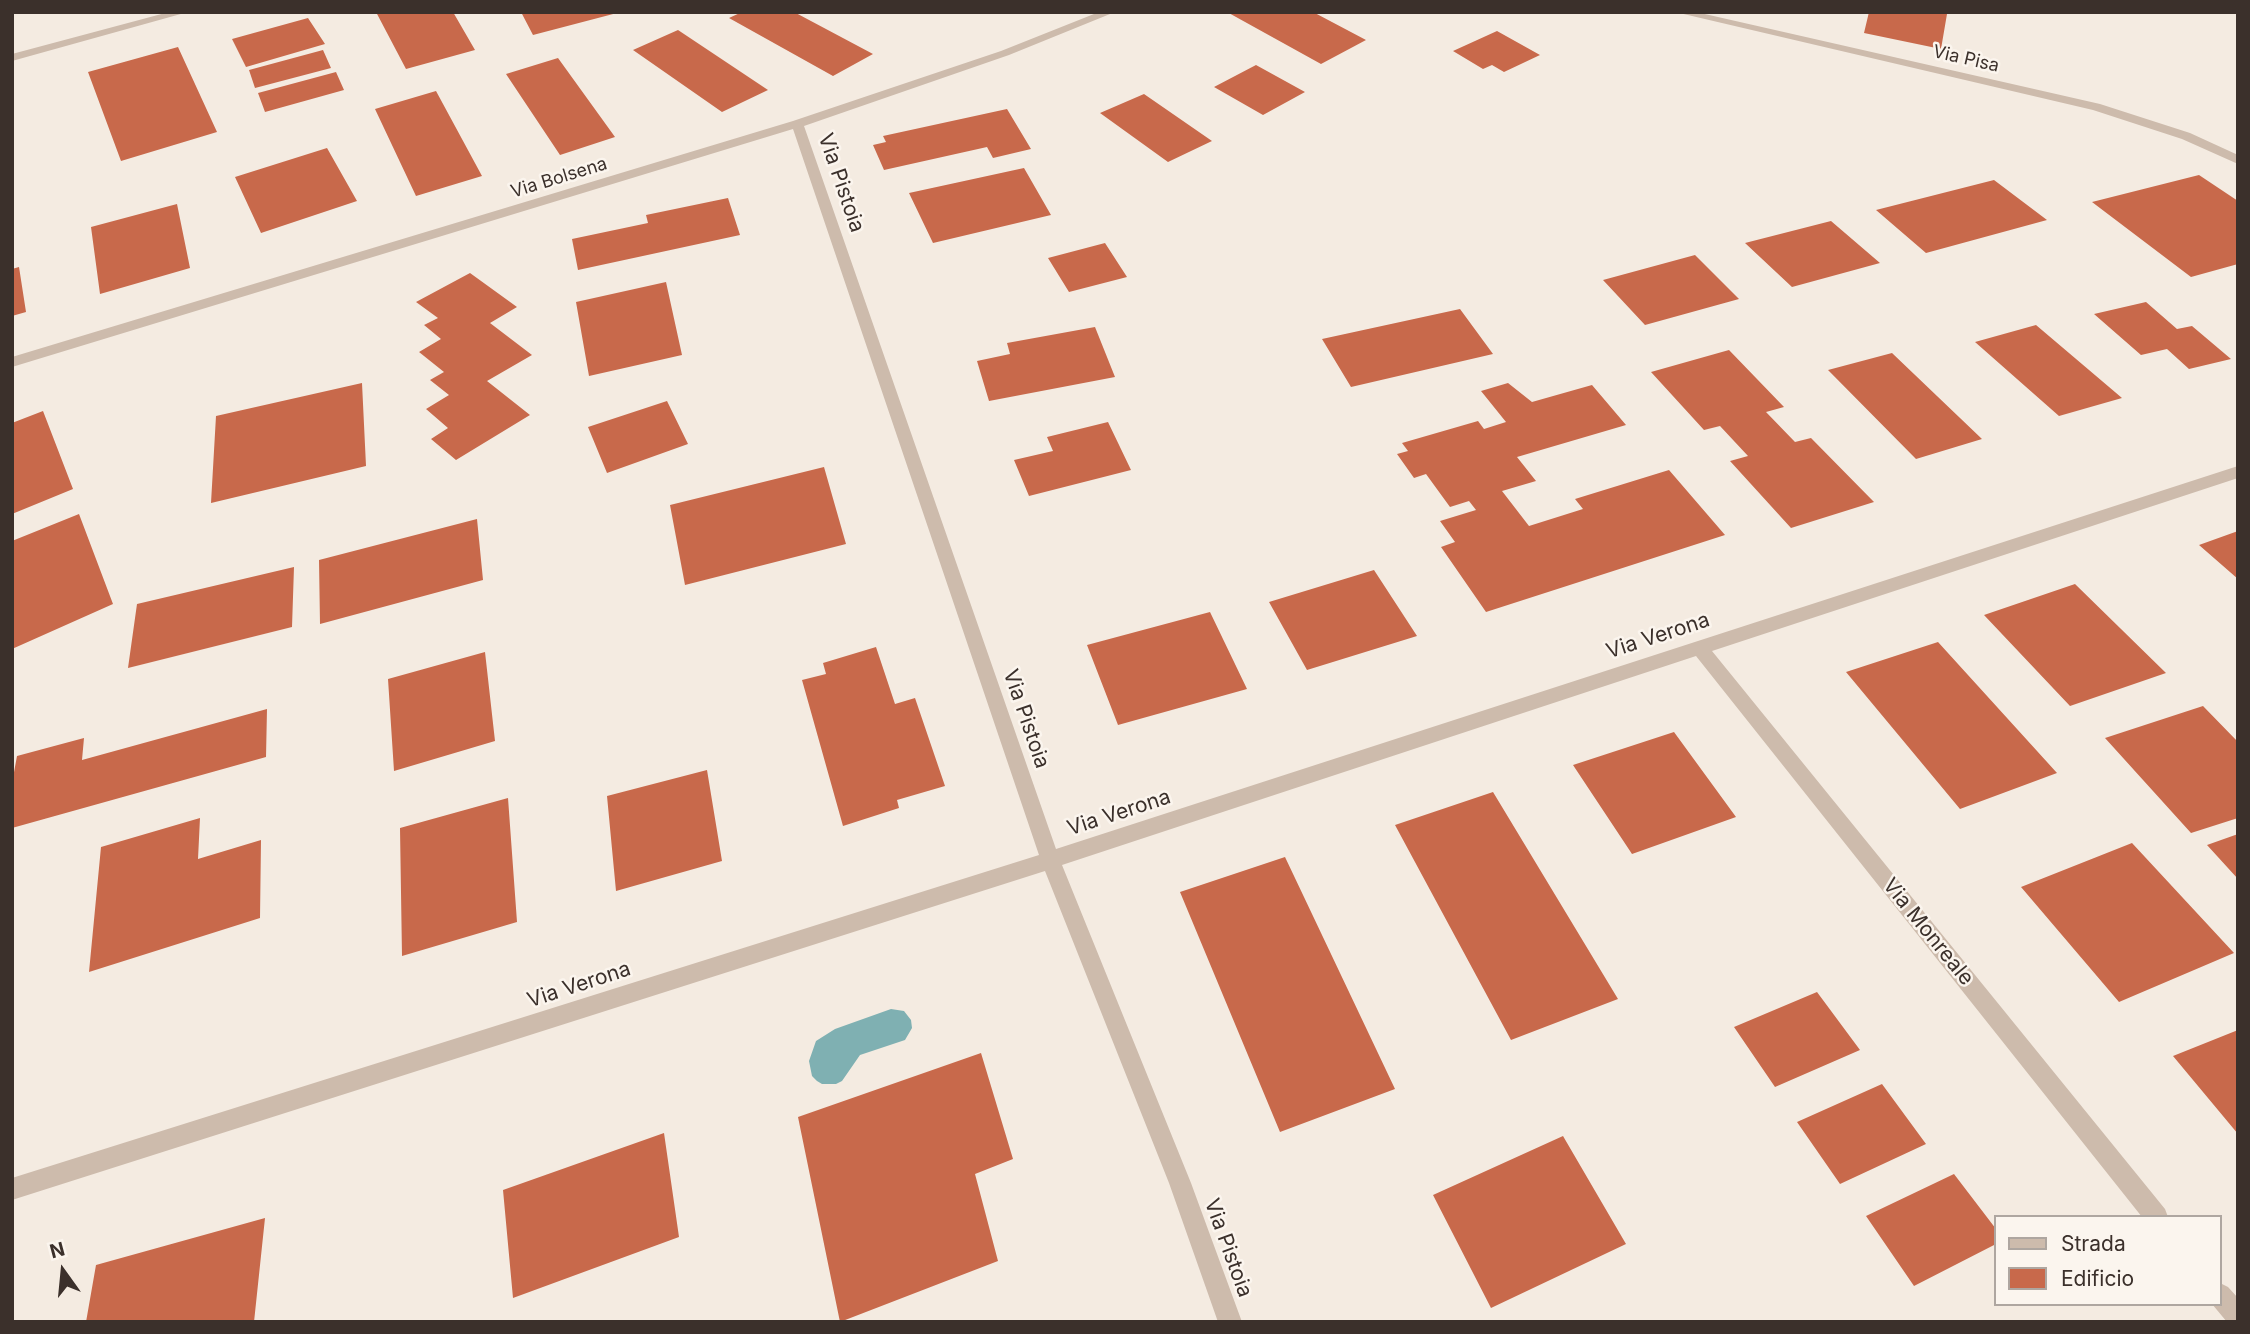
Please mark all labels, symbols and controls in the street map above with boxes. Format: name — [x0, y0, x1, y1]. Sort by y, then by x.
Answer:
street label: Via Pisa — [1931, 41, 2001, 77]
street label: Via Pistoia — [812, 130, 870, 236]
street label: Via Bolsena — [508, 153, 610, 203]
street label: Via Verona — [1603, 607, 1713, 665]
street label: Via Pistoia — [997, 666, 1055, 772]
street label: Via Verona — [1064, 784, 1174, 842]
street label: Via Monreale — [1877, 873, 1979, 991]
street label: Via Verona — [524, 956, 634, 1014]
street label: Via Pistoia — [1199, 1195, 1257, 1301]
legend — [1994, 1215, 2222, 1306]
text: Strada — [2061, 1231, 2126, 1256]
north arrow — [28, 1236, 98, 1306]
text: N — [47, 1237, 67, 1263]
text: Edificio — [2061, 1266, 2134, 1291]

